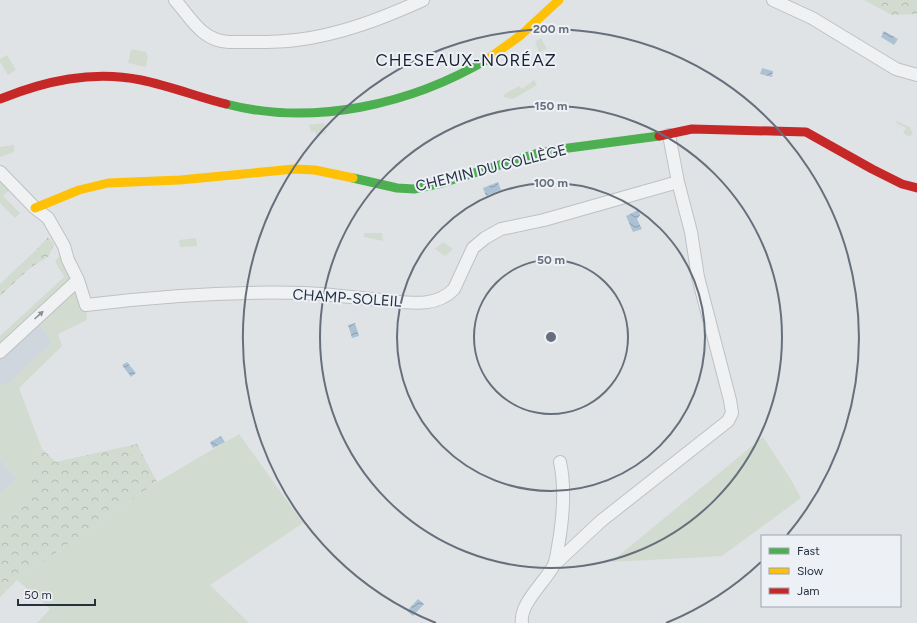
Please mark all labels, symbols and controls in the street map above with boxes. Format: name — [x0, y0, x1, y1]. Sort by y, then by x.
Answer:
text: 200 m — [533, 22, 569, 36]
district label: CHESEAUX-NORÉAZ — [375, 50, 557, 70]
text: 150 m — [534, 99, 568, 113]
street label: CHEMIN DU COLLÈGE — [414, 141, 568, 195]
text: 100 m — [534, 176, 568, 190]
text: 50 m — [537, 253, 565, 267]
street label: CHAMP-SOLEIL — [292, 285, 402, 311]
one-way arrow — [34, 310, 45, 319]
centre of rings — [544, 330, 558, 344]
legend — [761, 535, 901, 607]
text: Fast — [797, 544, 820, 558]
text: Slow — [797, 564, 824, 578]
scale bar — [18, 581, 95, 607]
text: Jam — [797, 584, 820, 598]
text: 50 m — [24, 588, 52, 602]

